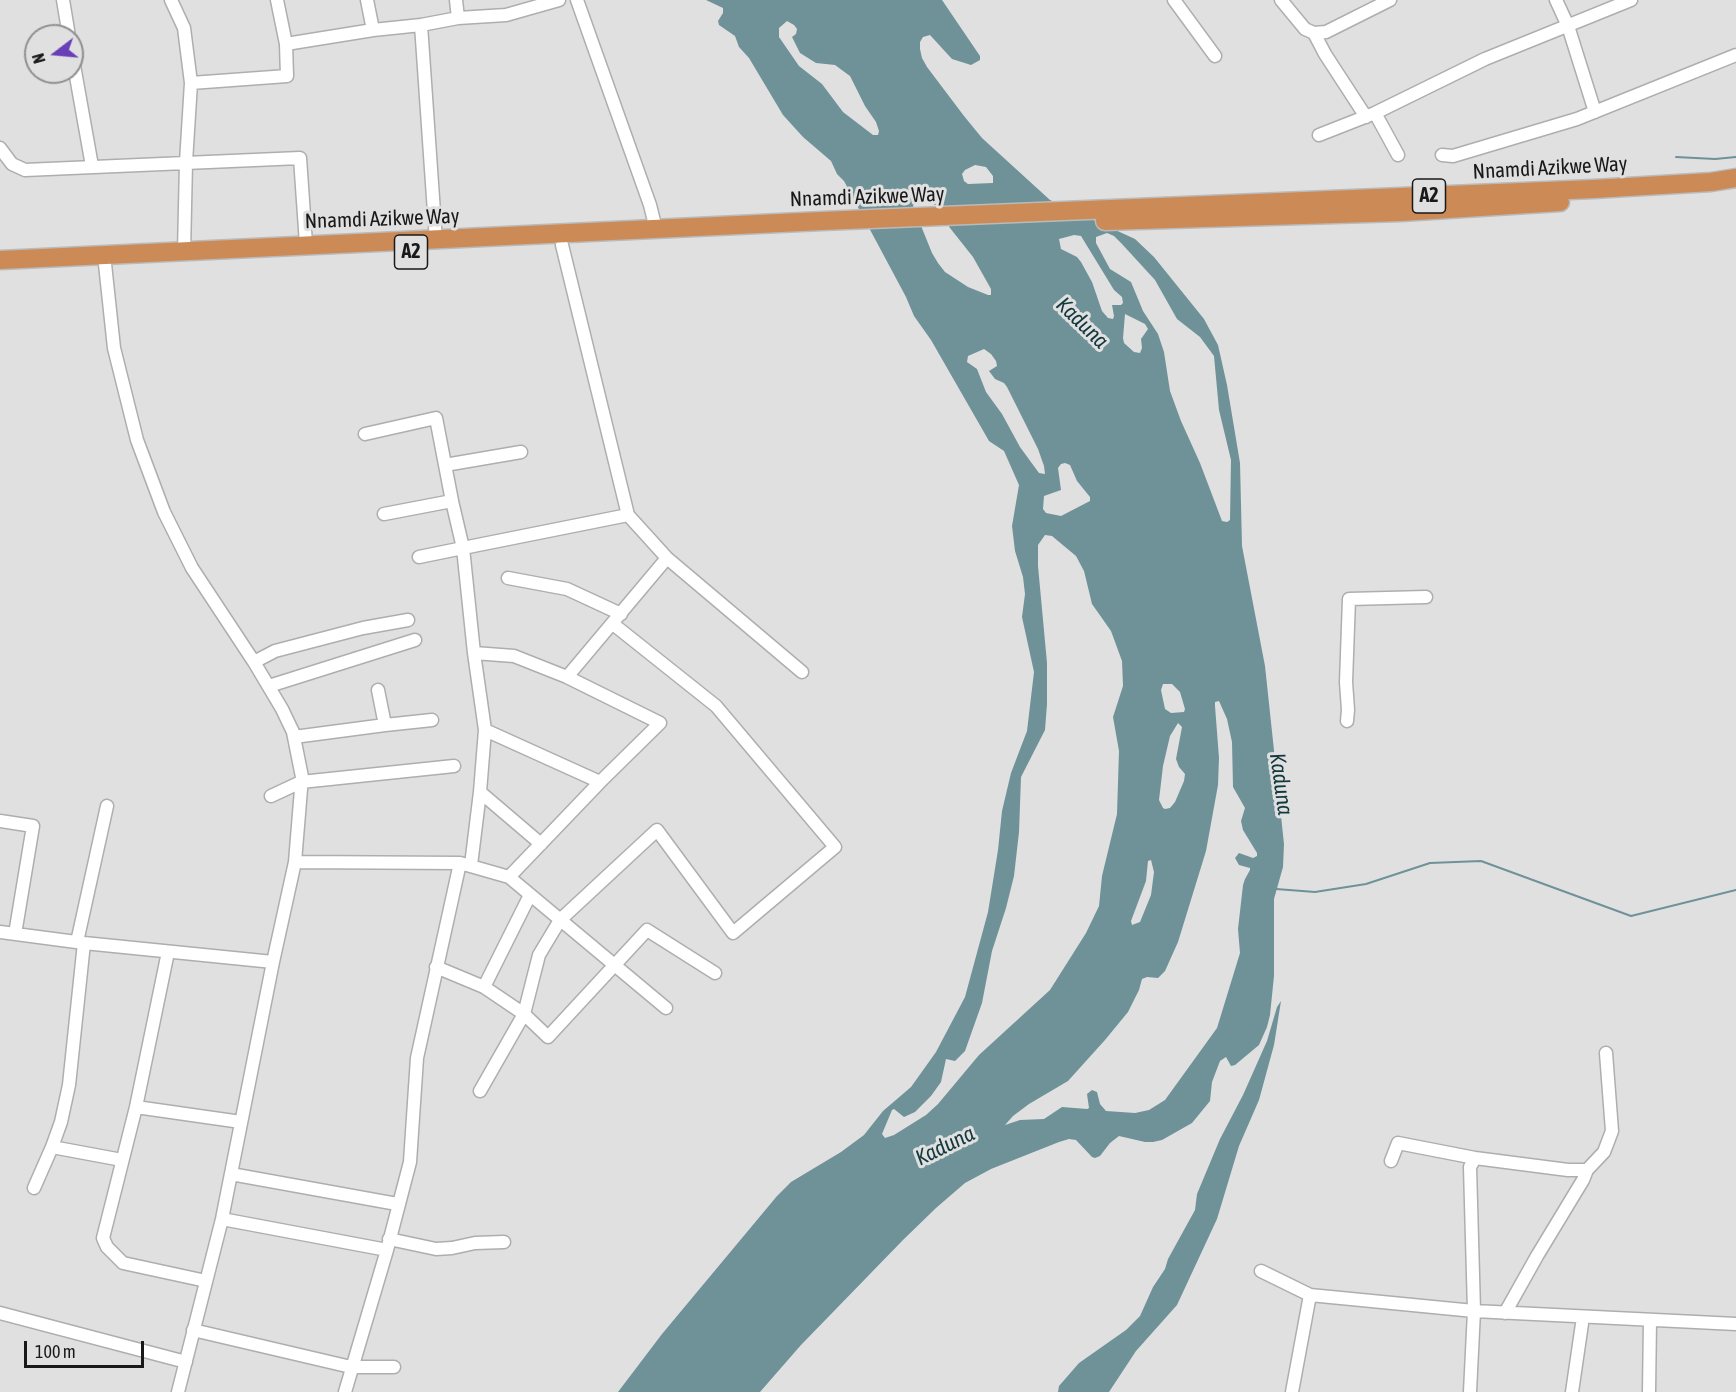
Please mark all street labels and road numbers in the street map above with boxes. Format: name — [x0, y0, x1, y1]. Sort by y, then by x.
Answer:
street label: Nnamdi Azikwe Way — [1472, 151, 1628, 185]
road number: A2 — [1412, 179, 1446, 213]
street label: Nnamdi Azikwe Way — [789, 182, 945, 212]
street label: Nnamdi Azikwe Way — [304, 204, 460, 234]
road number: A2 — [394, 235, 428, 269]

